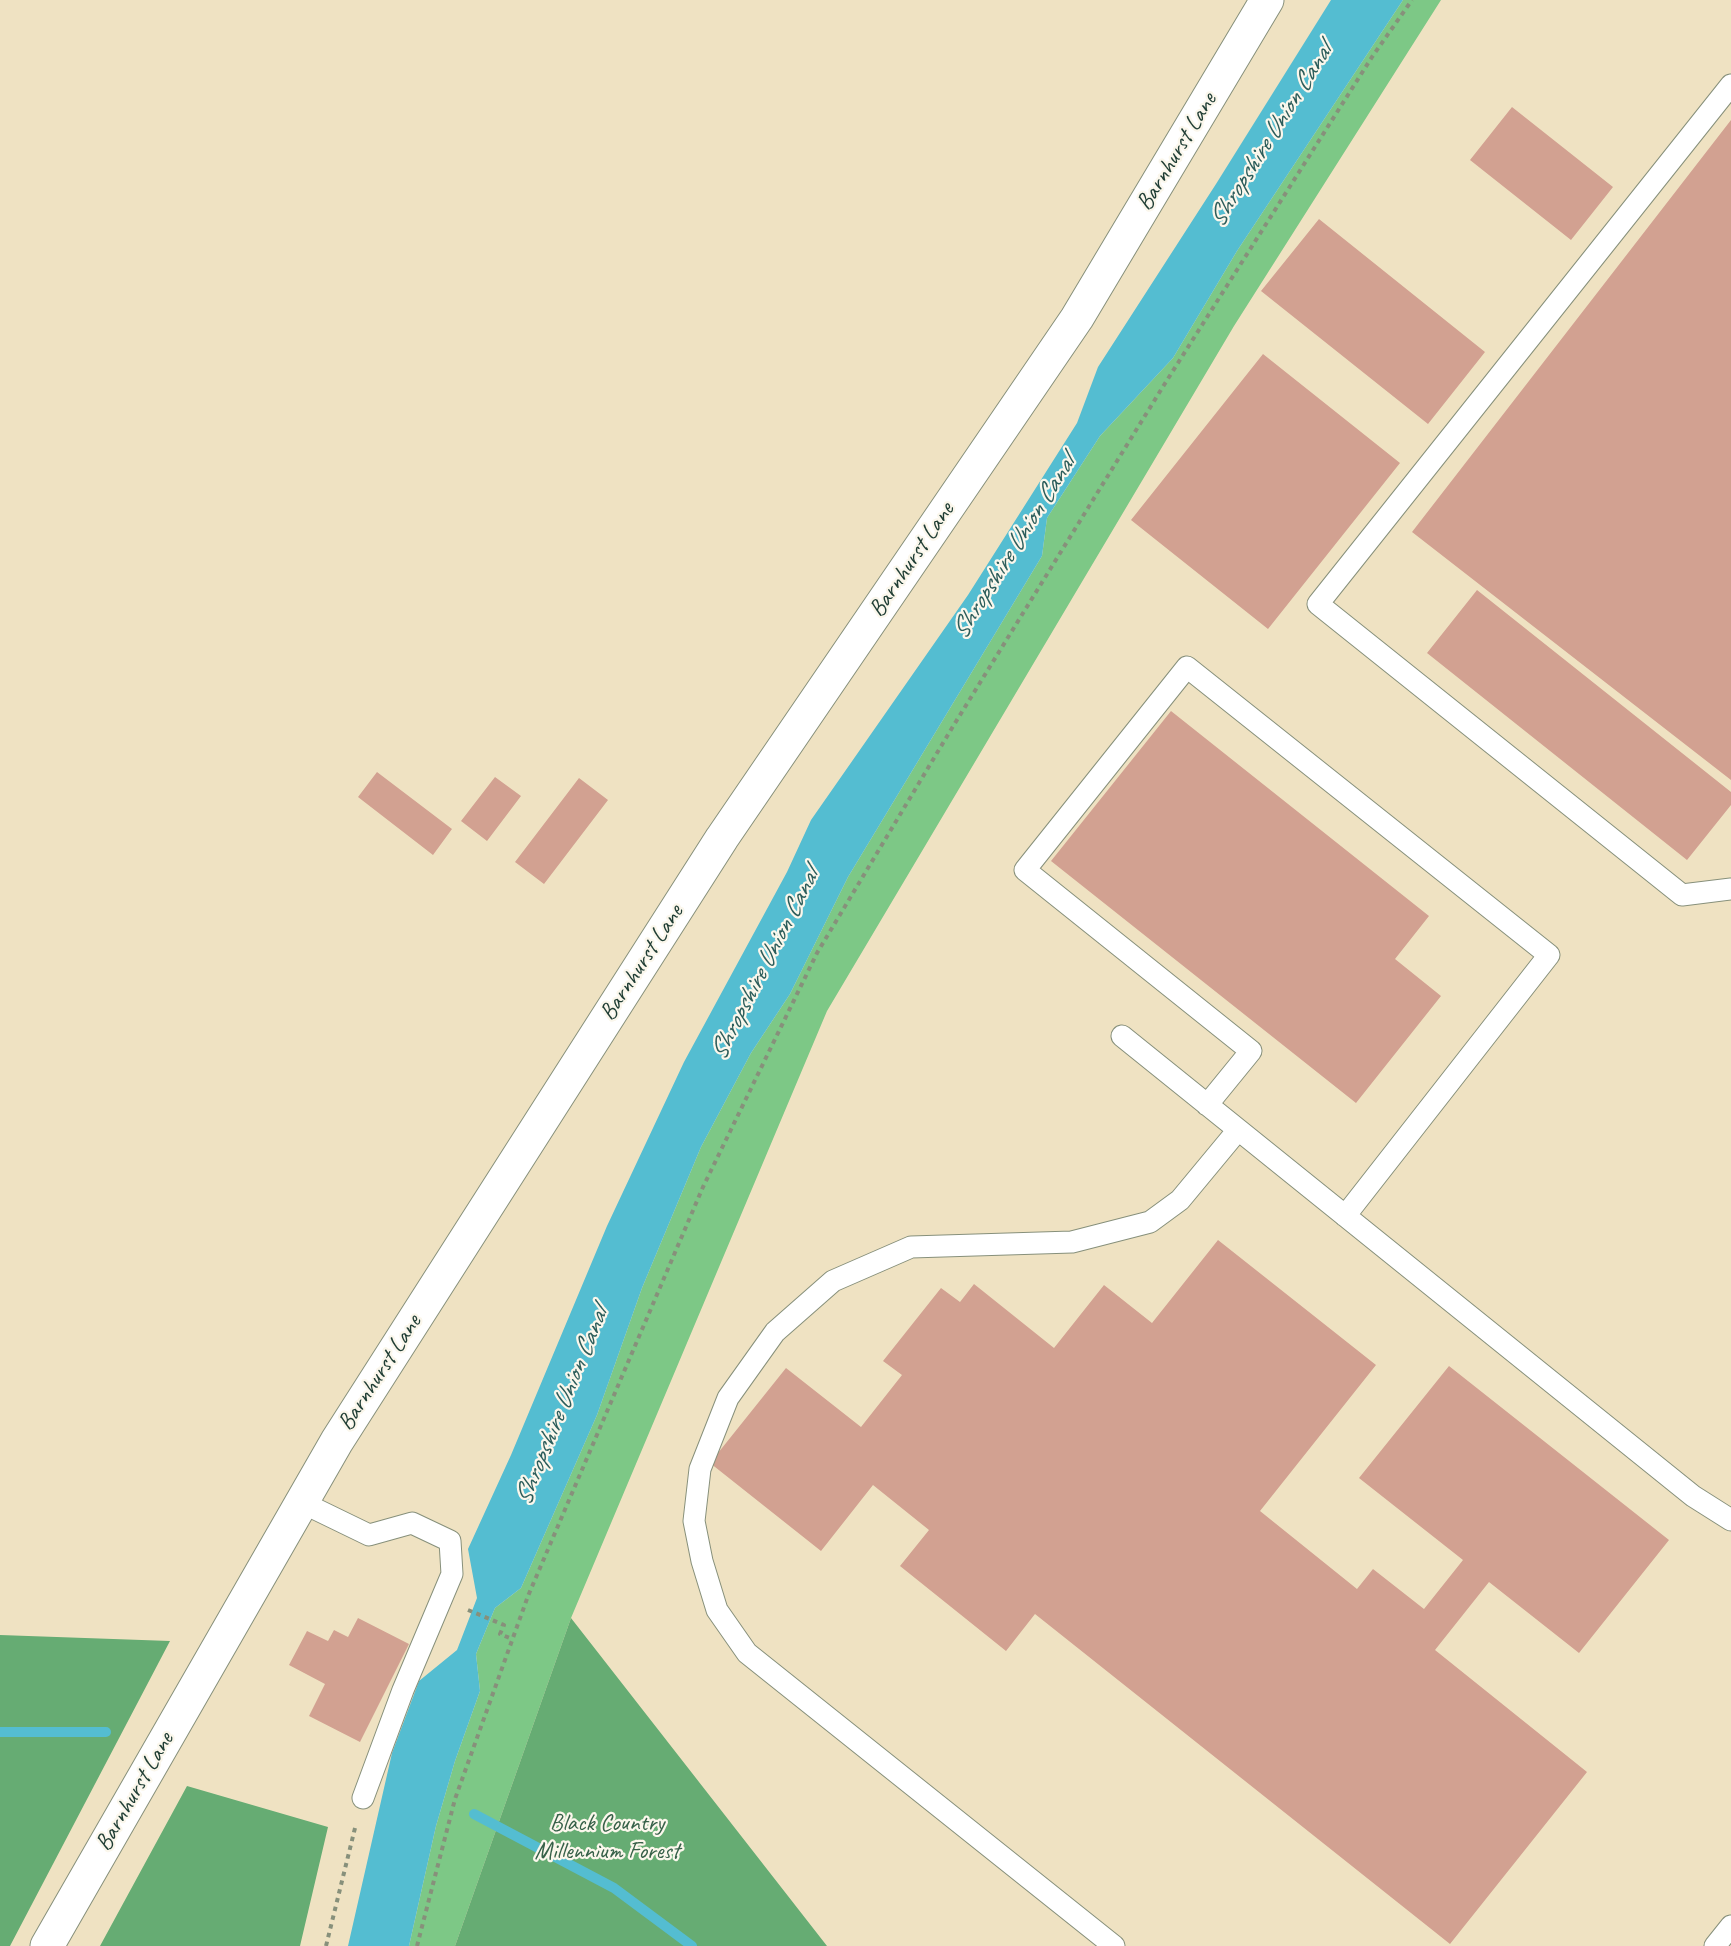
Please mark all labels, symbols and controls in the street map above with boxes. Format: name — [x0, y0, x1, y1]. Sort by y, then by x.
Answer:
water label: Shropshire Union Canal — [1202, 39, 1340, 233]
street label: Barnhurst Lane — [1131, 88, 1223, 216]
water label: Shropshire Union Canal — [945, 451, 1083, 645]
street label: Barnhurst Lane — [863, 497, 961, 623]
water label: Shropshire Union Canal — [704, 865, 826, 1065]
street label: Barnhurst Lane — [594, 900, 690, 1026]
water label: Shropshire Union Canal — [508, 1304, 616, 1510]
street label: Barnhurst Lane — [332, 1310, 428, 1436]
street label: Barnhurst Lane — [90, 1728, 180, 1856]
park label: Black Country Millennium Forest — [535, 1810, 679, 1866]

